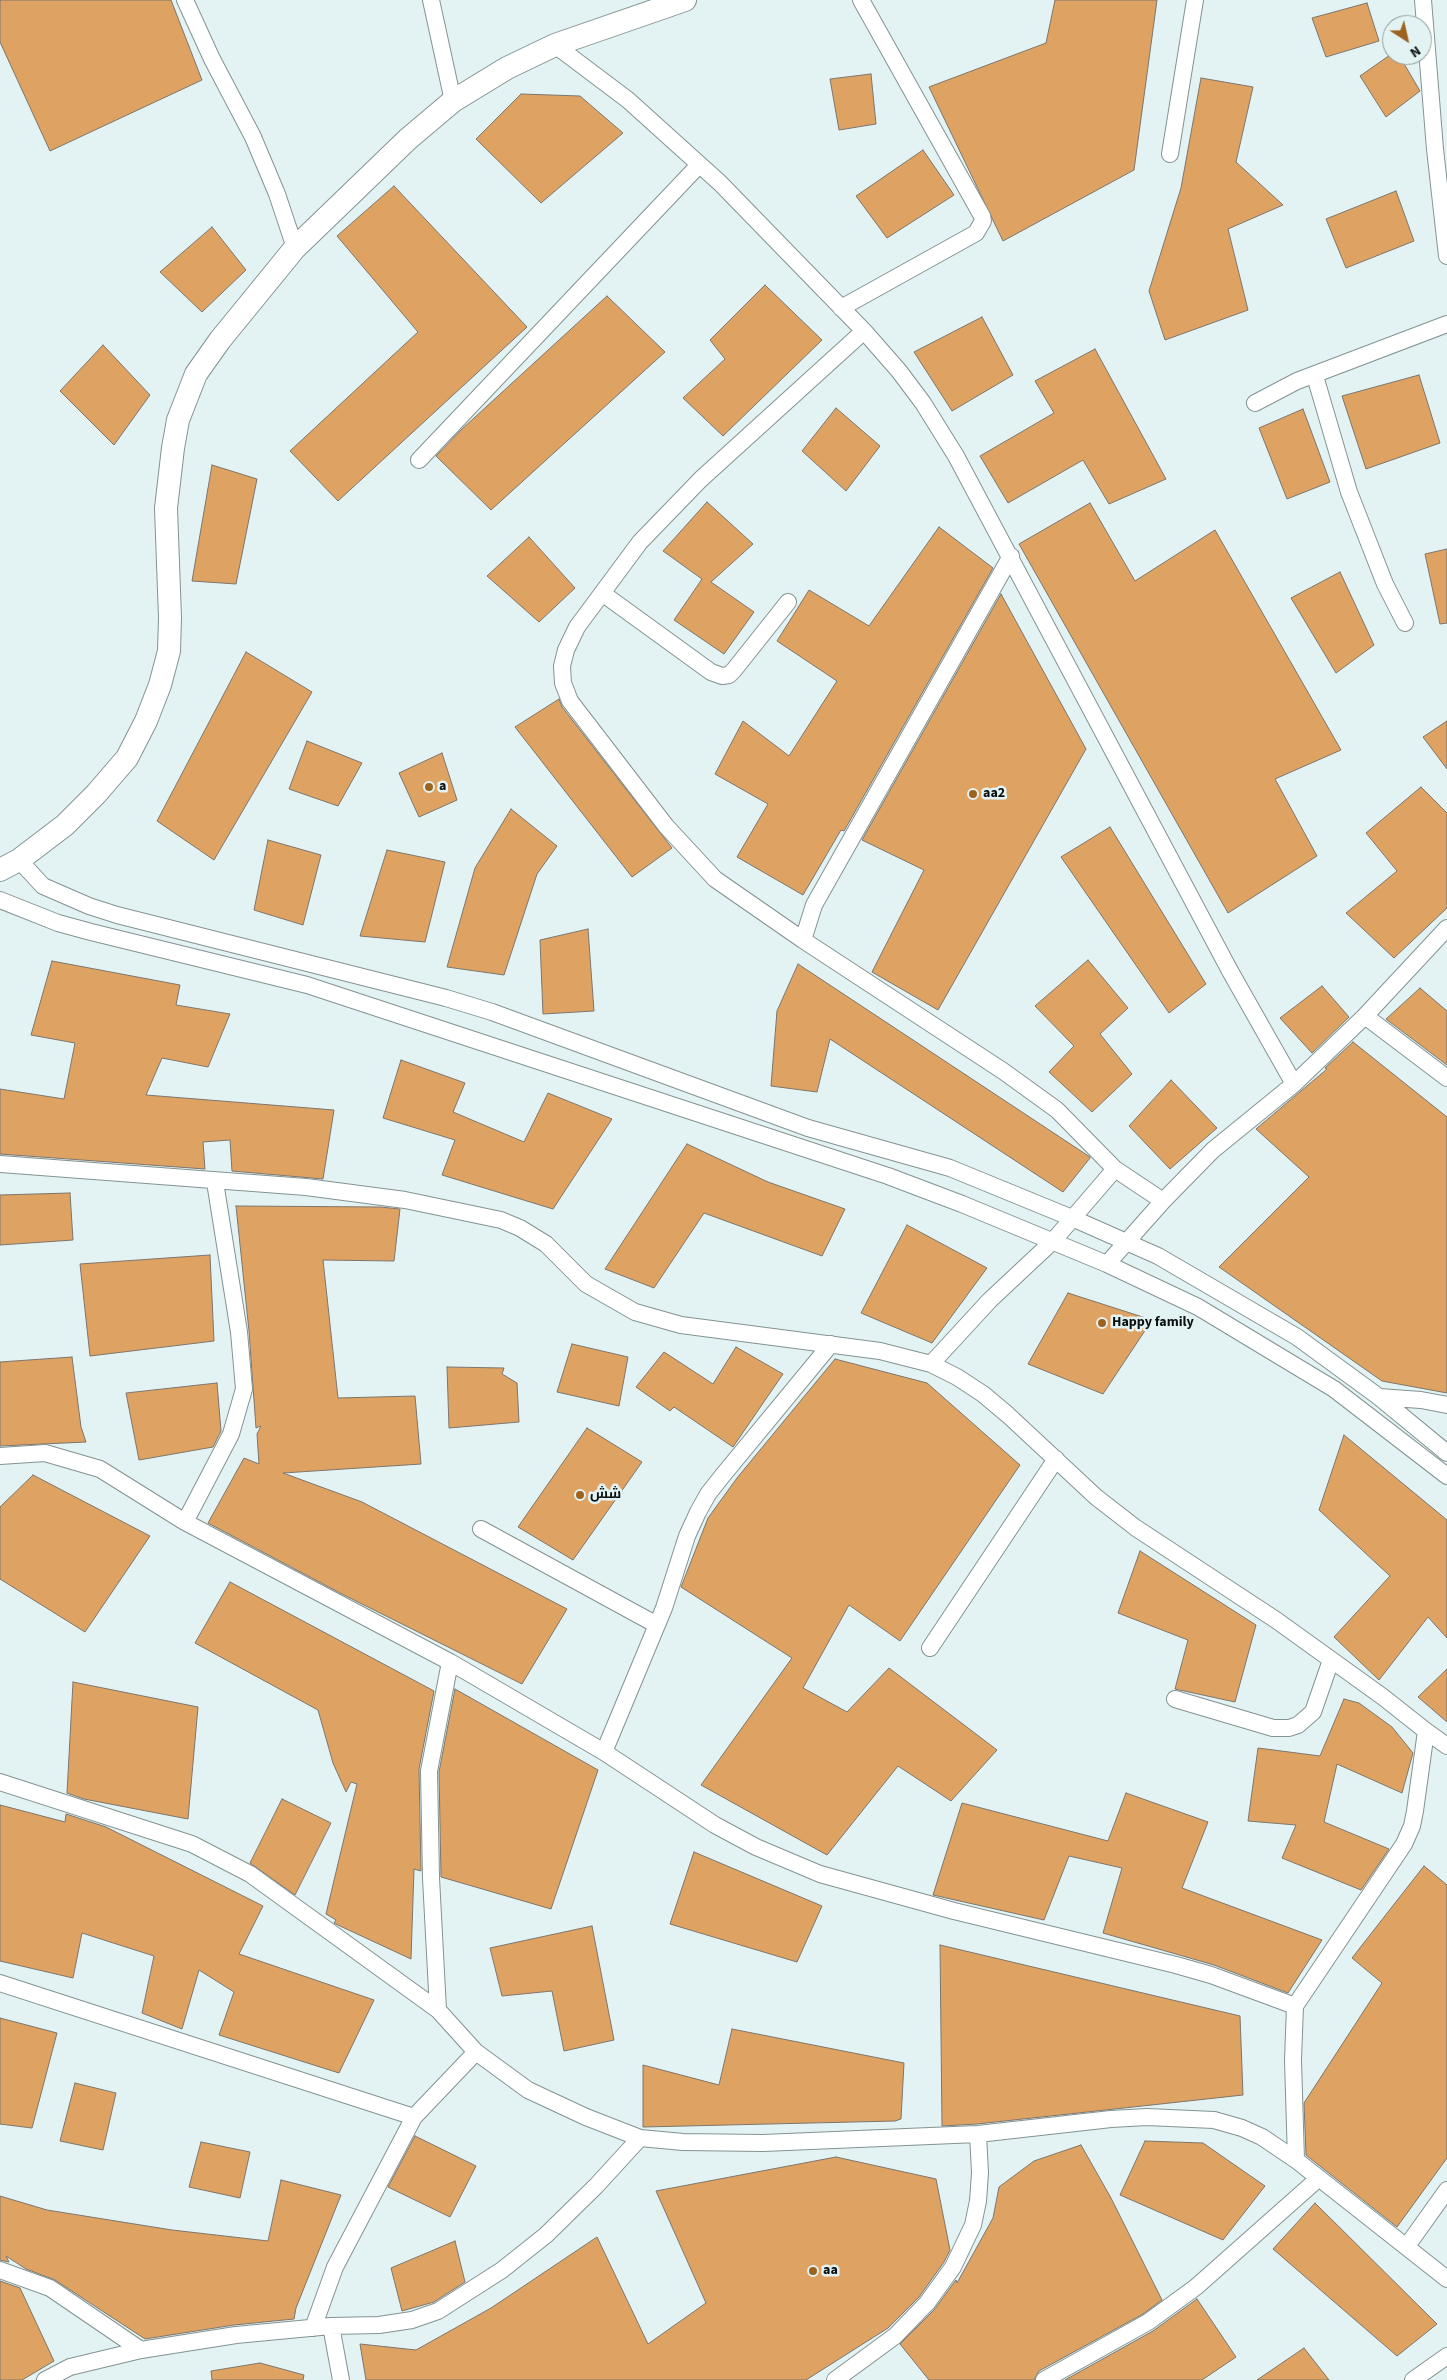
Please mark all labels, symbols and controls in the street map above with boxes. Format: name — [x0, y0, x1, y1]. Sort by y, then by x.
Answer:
north arrow — [1382, 15, 1432, 65]
text: N — [1405, 41, 1425, 62]
place label: a — [439, 779, 446, 795]
marker: a — [423, 781, 435, 793]
place label: aa2 — [983, 786, 1005, 802]
marker: aa2 — [967, 788, 979, 800]
place label: Happy family — [1112, 1315, 1194, 1331]
marker: Happy family — [1096, 1317, 1108, 1329]
place label: شش — [590, 1487, 621, 1503]
marker: شش — [574, 1489, 586, 1501]
place label: aa — [823, 2263, 838, 2279]
marker: aa — [807, 2265, 819, 2277]

